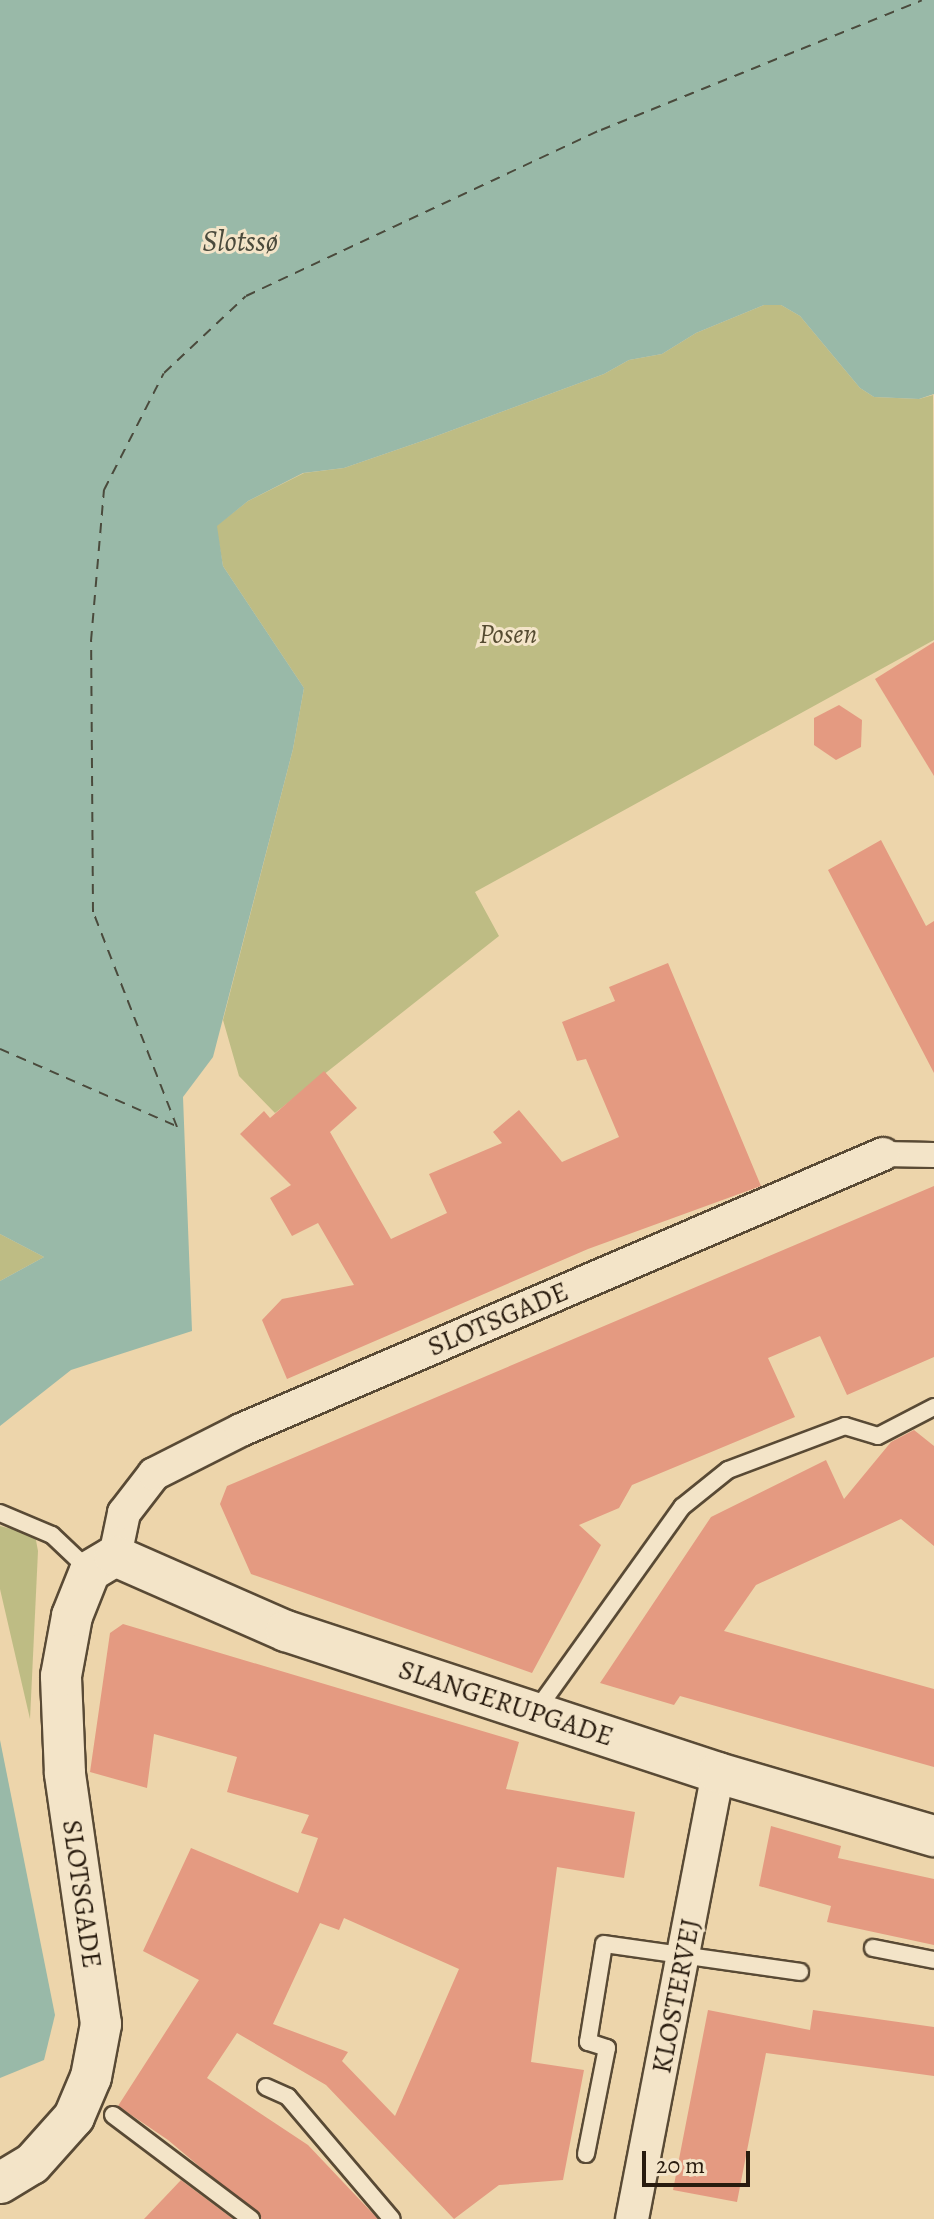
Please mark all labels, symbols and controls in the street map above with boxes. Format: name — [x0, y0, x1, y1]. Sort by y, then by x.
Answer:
water label: Slotssø — [202, 223, 278, 259]
park label: Posen — [479, 617, 537, 651]
street label: SLOTSGADE — [423, 1274, 573, 1364]
street label: SLANGERUPGADE — [394, 1652, 618, 1754]
street label: SLOTSGADE — [55, 1818, 109, 1970]
street label: KLOSTERVEJ — [645, 1916, 707, 2076]
scale bar — [646, 2135, 754, 2185]
text: 20 m — [656, 2149, 705, 2181]

